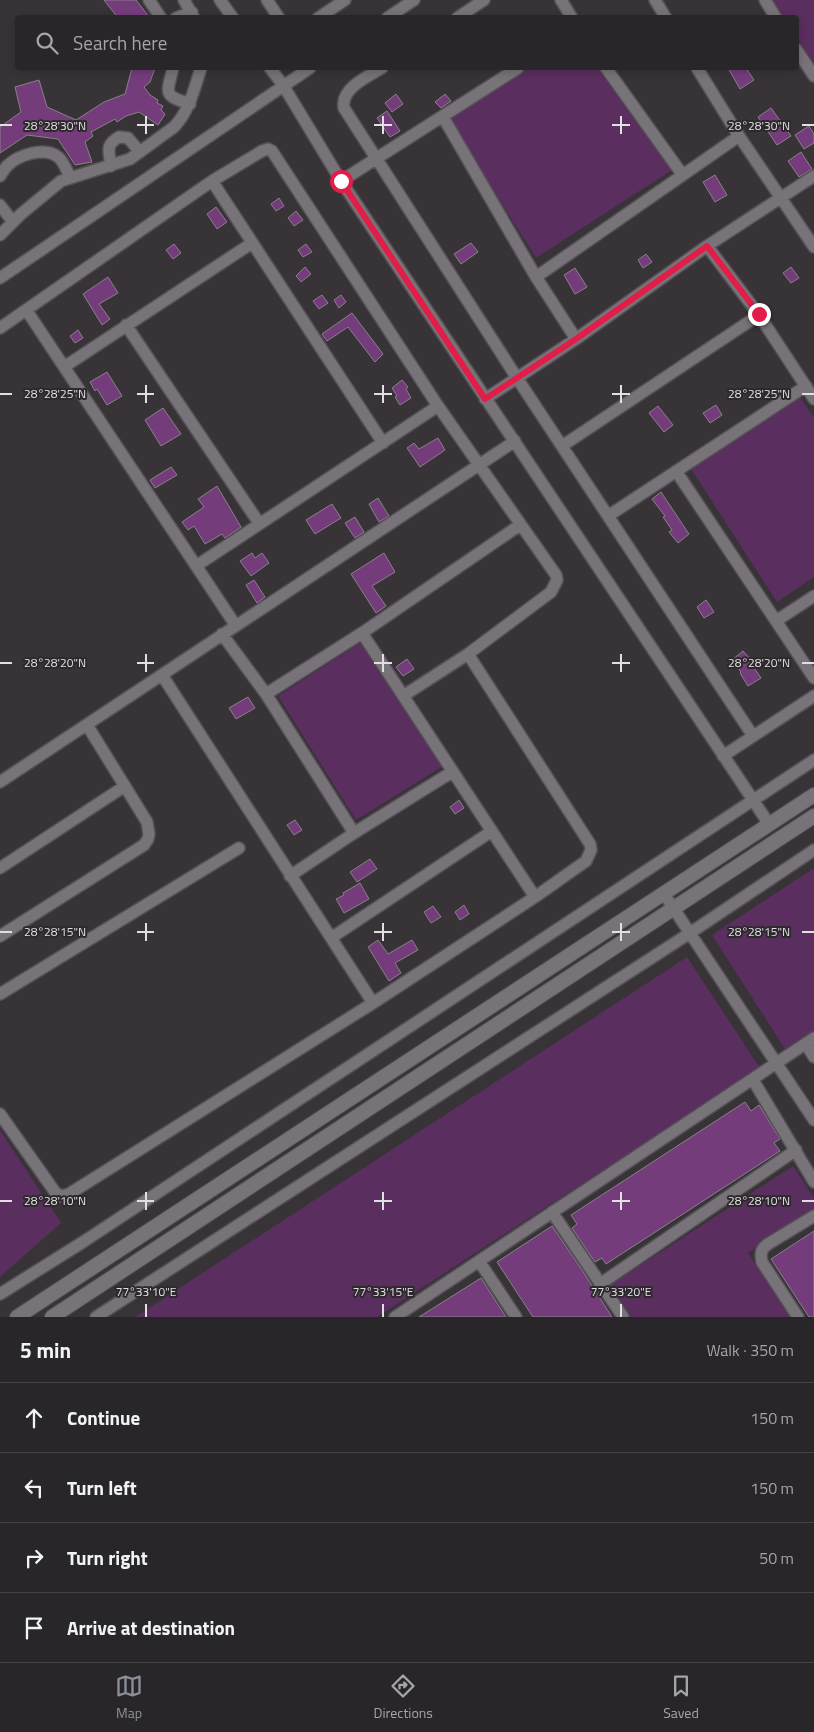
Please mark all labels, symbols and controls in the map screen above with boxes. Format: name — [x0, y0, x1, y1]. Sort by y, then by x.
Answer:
search box — [15, 15, 799, 70]
text: Search here — [73, 28, 167, 57]
icon: search — [33, 29, 61, 57]
text: 28°28'30"N — [24, 116, 86, 135]
text: 28°28'30"N — [728, 116, 790, 135]
route start — [330, 170, 353, 193]
route end — [748, 303, 771, 326]
text: 28°28'25"N — [24, 384, 86, 403]
text: 28°28'25"N — [728, 384, 790, 403]
text: 28°28'20"N — [24, 653, 86, 672]
text: 28°28'20"N — [728, 653, 790, 672]
text: 28°28'15"N — [24, 922, 86, 941]
text: 28°28'15"N — [728, 922, 790, 941]
text: 28°28'10"N — [24, 1191, 86, 1210]
text: 28°28'10"N — [728, 1191, 790, 1210]
text: 77°33'10"E — [116, 1282, 177, 1301]
text: 77°33'15"E — [353, 1282, 414, 1301]
text: 77°33'20"E — [591, 1282, 652, 1301]
text: 5 min — [20, 1334, 71, 1366]
text: Walk · 350 m — [706, 1338, 794, 1362]
text: Continue — [67, 1403, 140, 1432]
icon: ahead — [20, 1404, 48, 1432]
text: 150 m — [750, 1406, 794, 1430]
text: Turn left — [67, 1473, 137, 1502]
icon: left — [20, 1474, 48, 1502]
text: 150 m — [750, 1476, 794, 1500]
text: Turn right — [67, 1543, 148, 1572]
icon: right — [20, 1544, 48, 1572]
text: 50 m — [759, 1546, 794, 1570]
text: Arrive at destination — [67, 1613, 235, 1642]
icon: arrive — [20, 1614, 48, 1642]
tab: Map — [115, 1672, 143, 1723]
tab: Directions — [373, 1672, 433, 1723]
tab: Saved — [663, 1672, 699, 1723]

